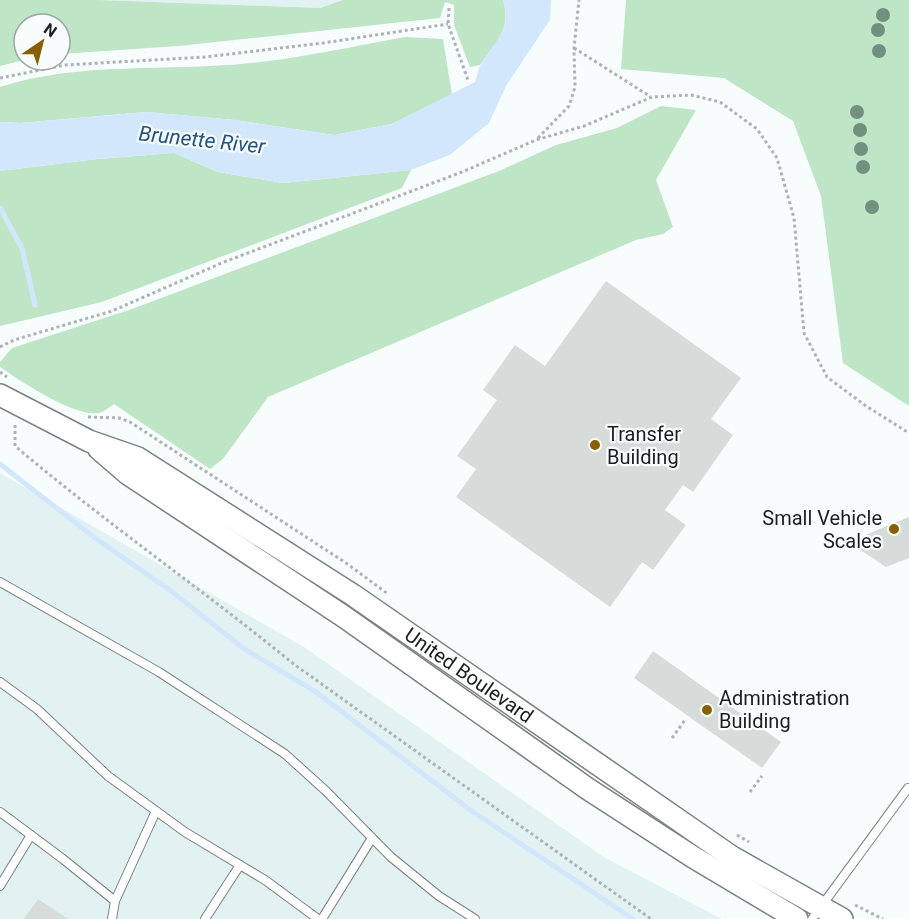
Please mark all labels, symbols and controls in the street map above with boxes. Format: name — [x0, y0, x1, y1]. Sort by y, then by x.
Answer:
north arrow — [12, 12, 72, 72]
text: N — [40, 19, 60, 41]
water label: Brunette River — [138, 121, 268, 159]
place label: Transfer Building — [607, 422, 681, 469]
marker: Transfer Building — [588, 438, 602, 452]
place label: Small Vehicle Scales — [762, 506, 882, 553]
marker: Small Vehicle Scales — [887, 522, 901, 536]
street label: United Boulevard — [400, 622, 538, 728]
place label: Administration Building — [719, 686, 850, 733]
marker: Administration Building — [700, 703, 714, 717]

